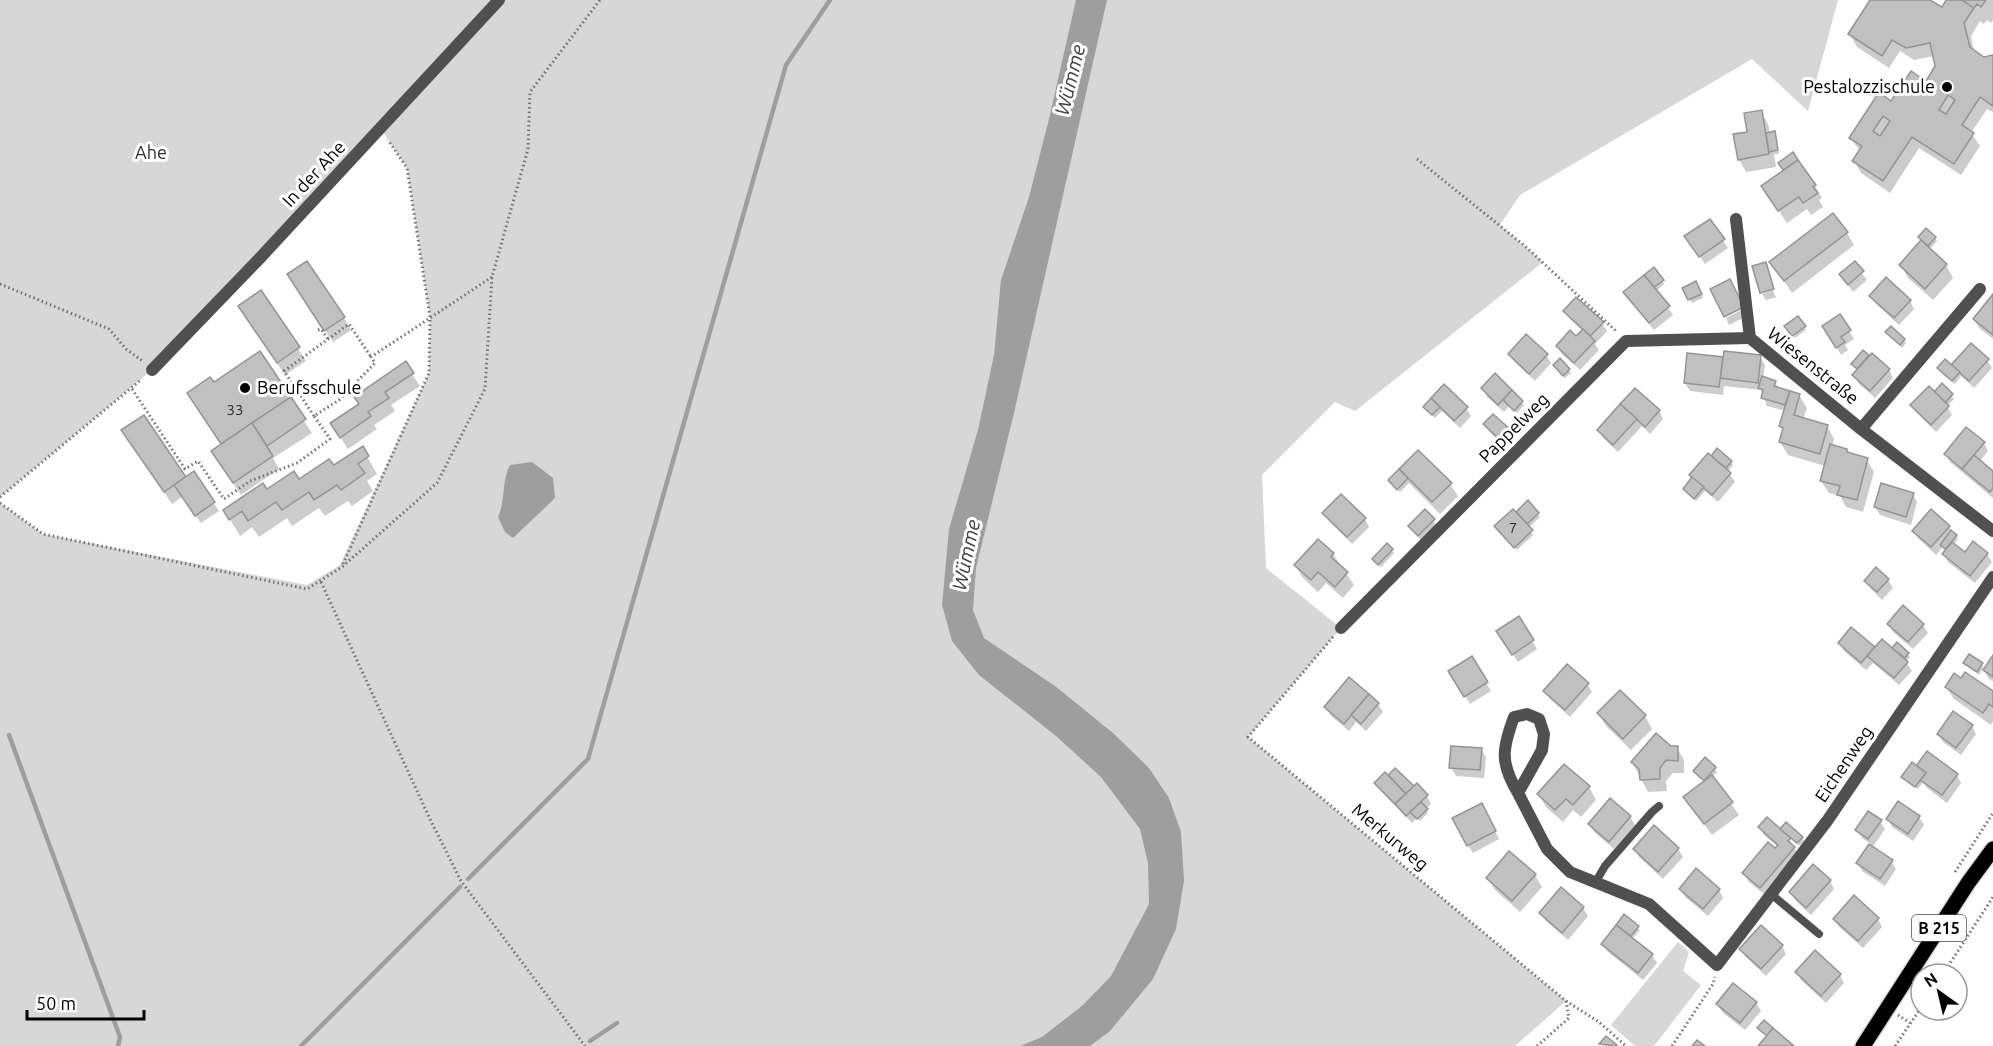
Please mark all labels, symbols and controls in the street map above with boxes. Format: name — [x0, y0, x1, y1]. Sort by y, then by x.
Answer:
water label: Wümme — [1050, 42, 1089, 118]
place label: Pestalozzischule — [1803, 76, 1935, 96]
marker: Pestalozzischule — [1940, 80, 1954, 94]
street label: In der Ahe — [278, 136, 349, 210]
park label: Ahe — [135, 142, 167, 162]
street label: Wiesenstraße — [1764, 322, 1863, 408]
place label: Berufsschule — [257, 377, 362, 397]
marker: Berufsschule — [238, 381, 252, 395]
street label: Pappelweg — [1474, 388, 1552, 466]
house number: 33 — [227, 401, 243, 418]
water label: Wümme — [947, 517, 984, 592]
house number: 7 — [1509, 519, 1517, 536]
street label: Eichenweg — [1810, 722, 1876, 805]
street label: Merkurweg — [1349, 799, 1433, 874]
road number: B 215 — [1912, 915, 1966, 941]
north arrow — [1909, 962, 1969, 1022]
text: N — [1921, 969, 1941, 990]
scale bar — [27, 983, 144, 1021]
text: 50 m — [36, 993, 76, 1013]

